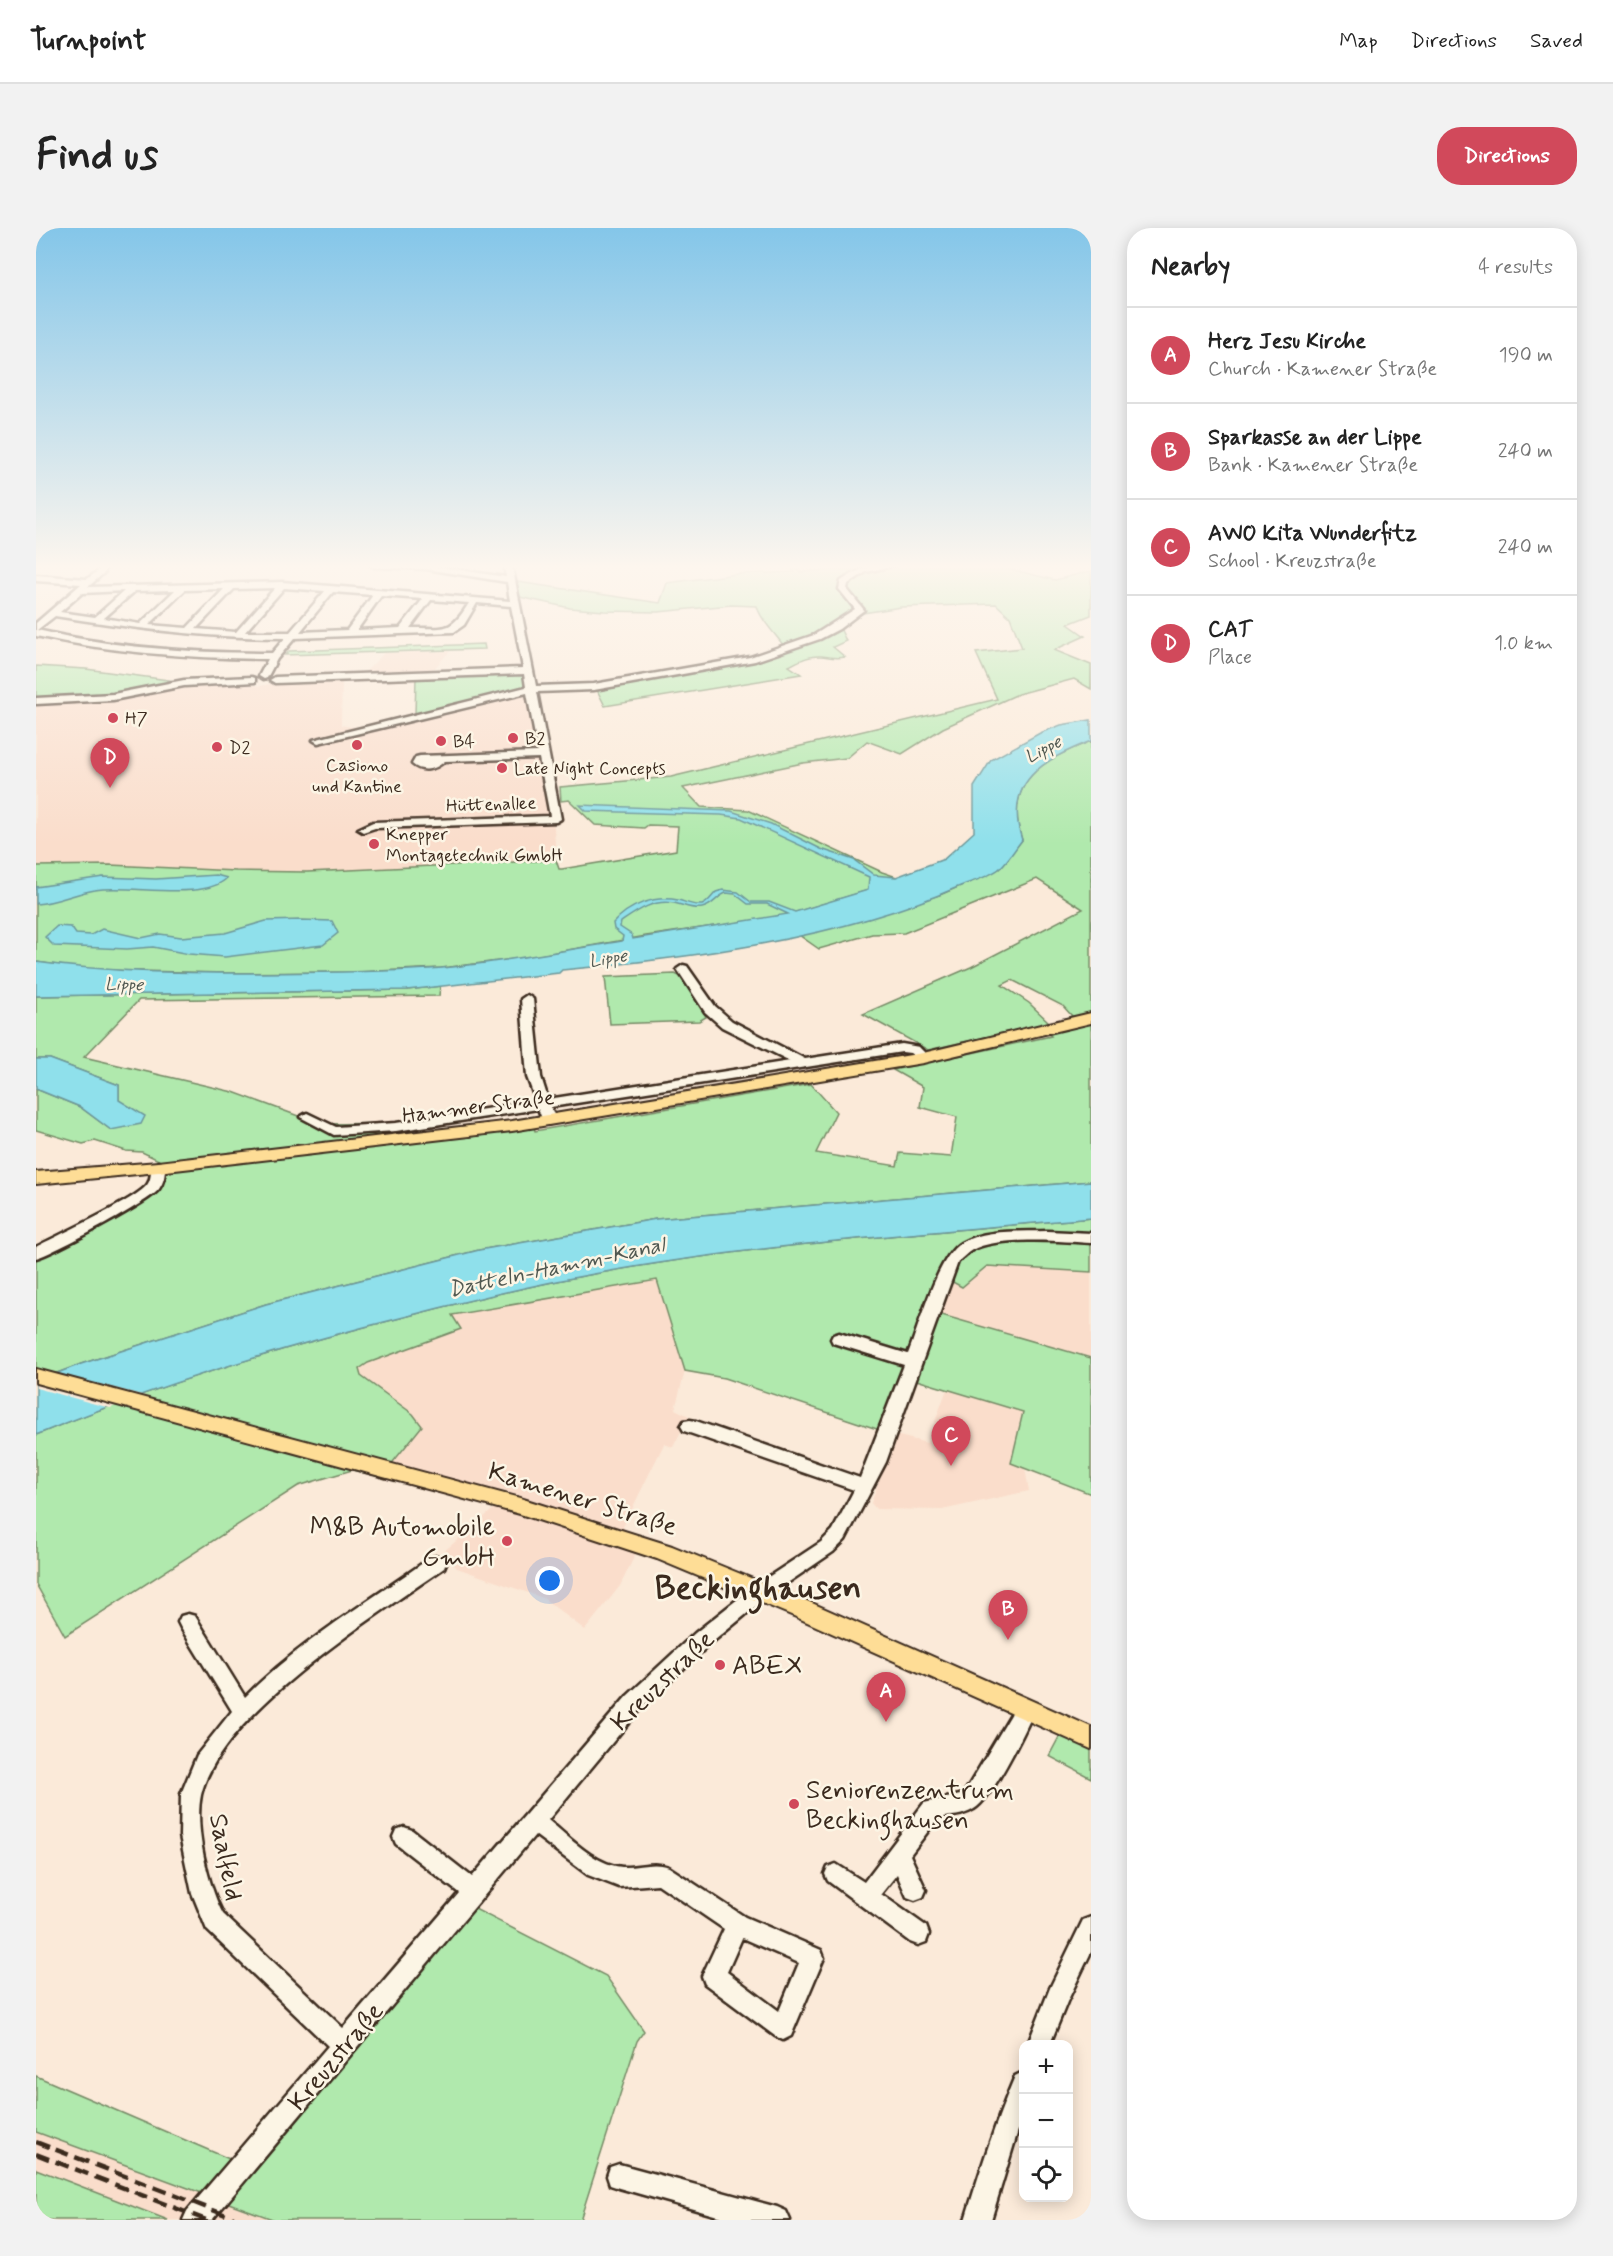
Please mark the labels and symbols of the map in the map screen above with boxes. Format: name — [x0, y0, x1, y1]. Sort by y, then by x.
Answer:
place label: H7 — [125, 707, 148, 731]
marker: H7 — [106, 711, 120, 725]
place label: B2 — [525, 727, 545, 751]
place label: B4 — [453, 730, 475, 754]
water label: Lippe — [1021, 730, 1067, 769]
marker: B2 — [506, 731, 520, 745]
marker: B4 — [434, 734, 448, 748]
place label: D2 — [229, 736, 250, 760]
pin: D — [90, 738, 130, 788]
marker: Casiono und Kantine — [350, 738, 364, 752]
marker: D2 — [210, 740, 224, 754]
place label: Casiono und Kantine — [312, 754, 402, 799]
place label: Late Night Concepts — [514, 757, 666, 781]
marker: Late Night Concepts — [495, 761, 509, 775]
street label: Hüttenallee — [446, 791, 537, 819]
place label: Knepper Montagetechnik GmbH — [386, 823, 563, 868]
marker: Knepper Montagetechnik GmbH — [367, 837, 381, 851]
water label: Lippe — [587, 944, 630, 974]
water label: Lippe — [105, 973, 144, 997]
street label: Hammer Straße — [400, 1084, 556, 1130]
water label: Datteln-Hamm-Kanal — [446, 1231, 670, 1305]
pin: C — [932, 1416, 970, 1466]
street label: Kamener Straße — [484, 1455, 681, 1545]
place label: M&B Automobile GmbH — [310, 1511, 495, 1575]
marker: M&B Automobile GmbH — [500, 1534, 514, 1548]
your location — [535, 1566, 564, 1595]
district label: Beckinghausen — [655, 1567, 861, 1615]
pin: B — [988, 1590, 1028, 1640]
street label: Kreuzstraße — [604, 1623, 723, 1739]
place label: ABEX — [732, 1650, 803, 1684]
marker: ABEX — [713, 1658, 727, 1672]
pin: A — [866, 1672, 906, 1722]
place label: Seniorenzentrum Beckinghausen — [806, 1774, 1014, 1841]
marker: Seniorenzentrum Beckinghausen — [787, 1797, 801, 1811]
street label: Saalfeld — [200, 1811, 250, 1904]
street label: Kreuzstraße — [281, 1996, 392, 2119]

